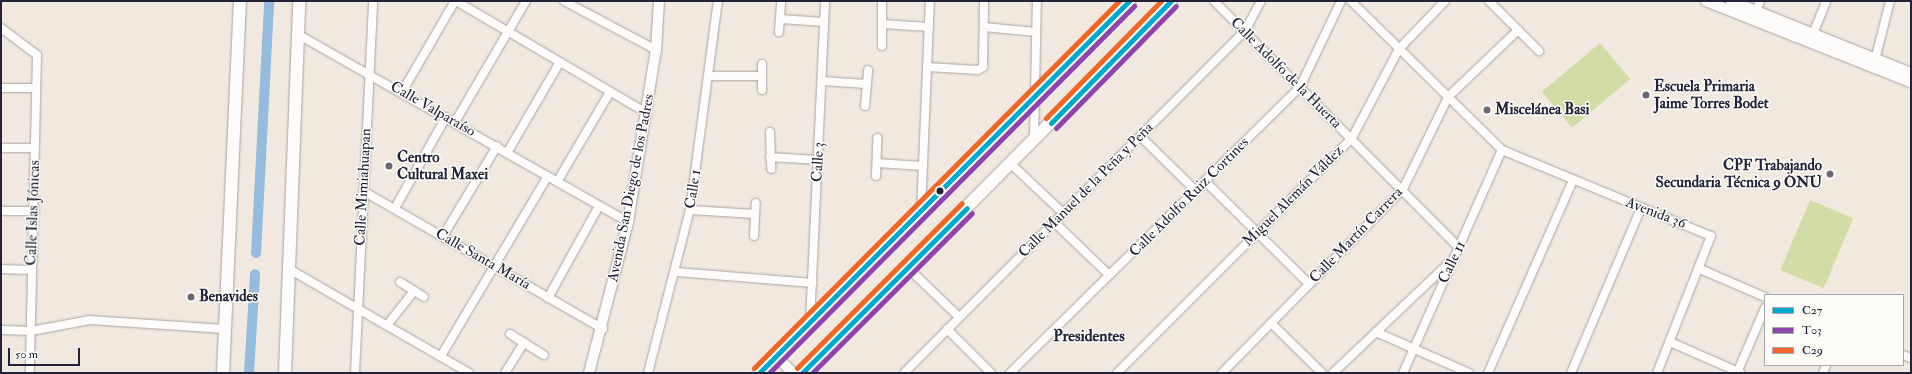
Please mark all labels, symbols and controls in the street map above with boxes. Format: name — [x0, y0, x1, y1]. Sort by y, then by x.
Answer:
street label: Calle Adolfo de la Huerta — [1227, 14, 1345, 132]
street label: Calle Valparaíso — [387, 77, 479, 141]
place label: Escuela Primaria Jaime Torres Bodet — [1654, 77, 1769, 112]
marker: Escuela Primaria Jaime Torres Bodet — [1641, 90, 1651, 100]
street label: Avenida San Diego de los Padres — [604, 93, 658, 283]
place label: Miscelánea Basi — [1495, 101, 1589, 119]
marker: Miscelánea Basi — [1482, 105, 1492, 115]
street label: Calle Manuel de la Peña y Peña — [1015, 119, 1157, 261]
street label: Calle Mimiahuapan — [351, 128, 375, 246]
street label: Calle Adolfo Ruiz Cortines — [1125, 133, 1253, 261]
street label: Calle 3 — [808, 142, 828, 182]
street label: Miguel Alemán Váldez — [1239, 142, 1347, 250]
place label: Centro Cultural Maxei — [397, 148, 488, 183]
place label: CPF Trabajando Secundaria Técnica 9 ONU — [1656, 156, 1822, 191]
street label: Calle Islas Jónicas — [22, 160, 44, 266]
marker: Centro Cultural Maxei — [384, 161, 394, 171]
street label: Calle 1 — [681, 168, 705, 210]
marker: CPF Trabajando Secundaria Técnica 9 ONU — [1825, 169, 1835, 179]
street label: Calle Martín Carrera — [1306, 183, 1406, 287]
unlabelled marker — [935, 186, 945, 196]
street label: Avenida 36 — [1623, 193, 1689, 233]
street label: Calle Santa María — [432, 224, 534, 294]
street label: Calle 11 — [1434, 238, 1470, 286]
place label: Benavides — [199, 288, 258, 306]
marker: Benavides — [186, 292, 196, 302]
legend — [1764, 294, 1904, 366]
text: C27 — [1802, 303, 1822, 318]
text: T03 — [1802, 323, 1822, 338]
district label: Presidentes — [1053, 326, 1125, 346]
scale bar — [10, 340, 82, 366]
text: C29 — [1802, 343, 1823, 358]
text: 50 m — [15, 347, 38, 362]

